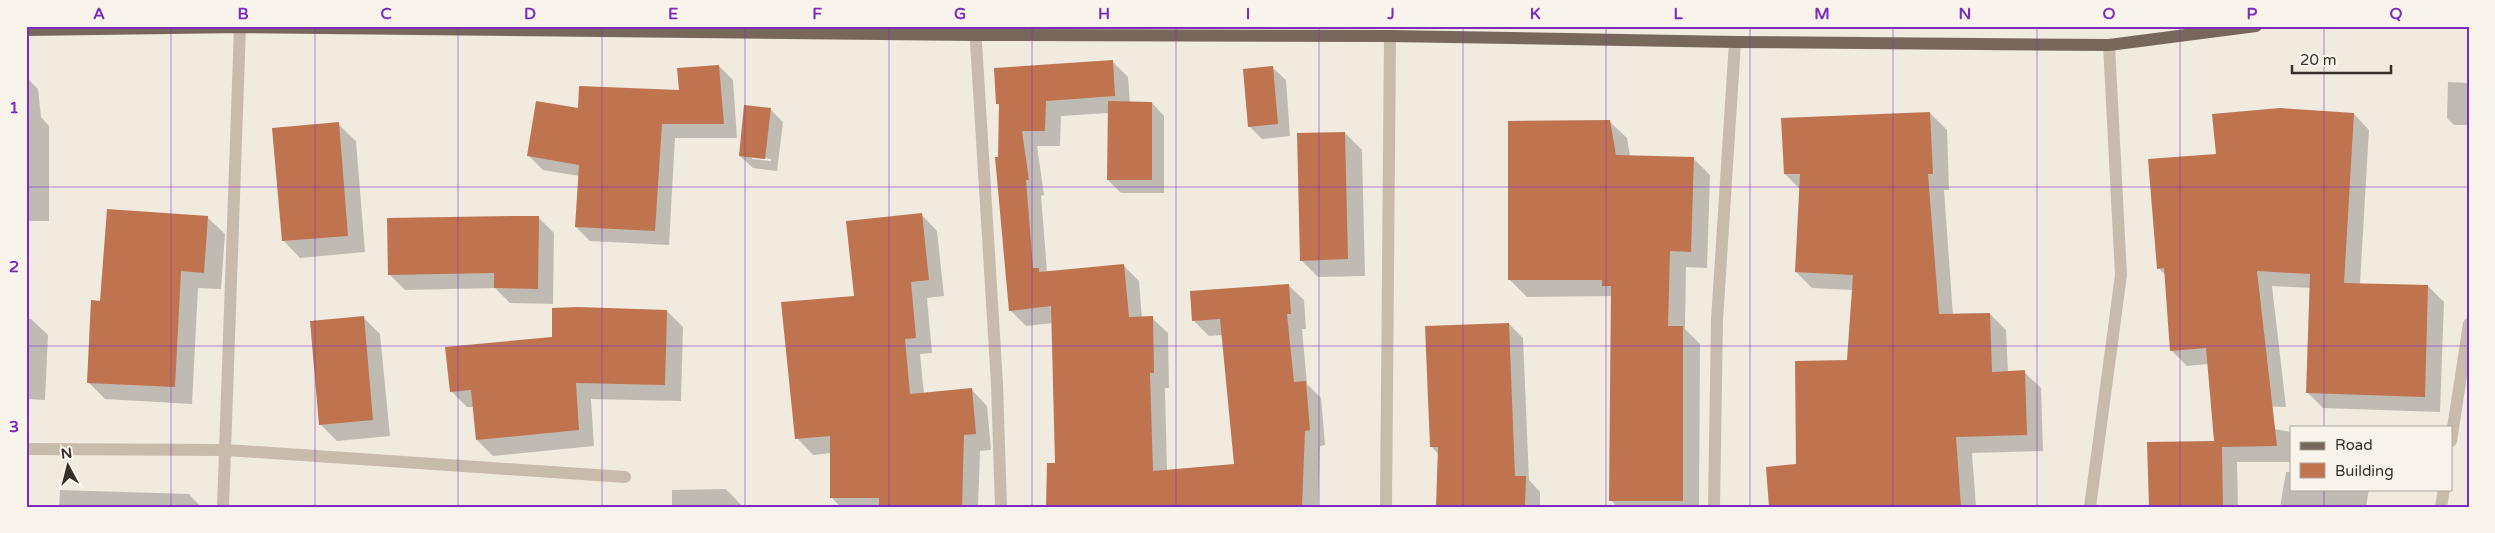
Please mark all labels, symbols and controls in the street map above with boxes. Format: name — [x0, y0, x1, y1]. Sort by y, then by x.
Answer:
text: A — [93, 4, 105, 24]
text: B — [237, 4, 249, 24]
text: C — [380, 4, 392, 24]
text: D — [524, 4, 536, 24]
text: E — [668, 4, 678, 24]
text: F — [812, 4, 822, 24]
text: G — [954, 4, 966, 24]
text: H — [1098, 4, 1110, 24]
text: I — [1246, 4, 1250, 24]
text: J — [1386, 4, 1395, 24]
text: K — [1530, 4, 1541, 24]
text: L — [1673, 4, 1683, 24]
text: M — [1814, 4, 1830, 24]
text: N — [1959, 4, 1971, 24]
text: O — [2103, 4, 2116, 24]
text: P — [2247, 4, 2258, 24]
text: Q — [2390, 4, 2403, 24]
scale bar — [2292, 42, 2391, 74]
text: 20 m — [2300, 51, 2337, 69]
text: 1 — [9, 98, 19, 118]
text: 2 — [9, 257, 19, 277]
text: 3 — [9, 417, 19, 437]
legend — [2290, 426, 2452, 490]
text: Road — [2335, 436, 2373, 454]
north arrow — [42, 440, 92, 490]
text: N — [60, 444, 73, 463]
text: Building — [2335, 462, 2394, 480]

